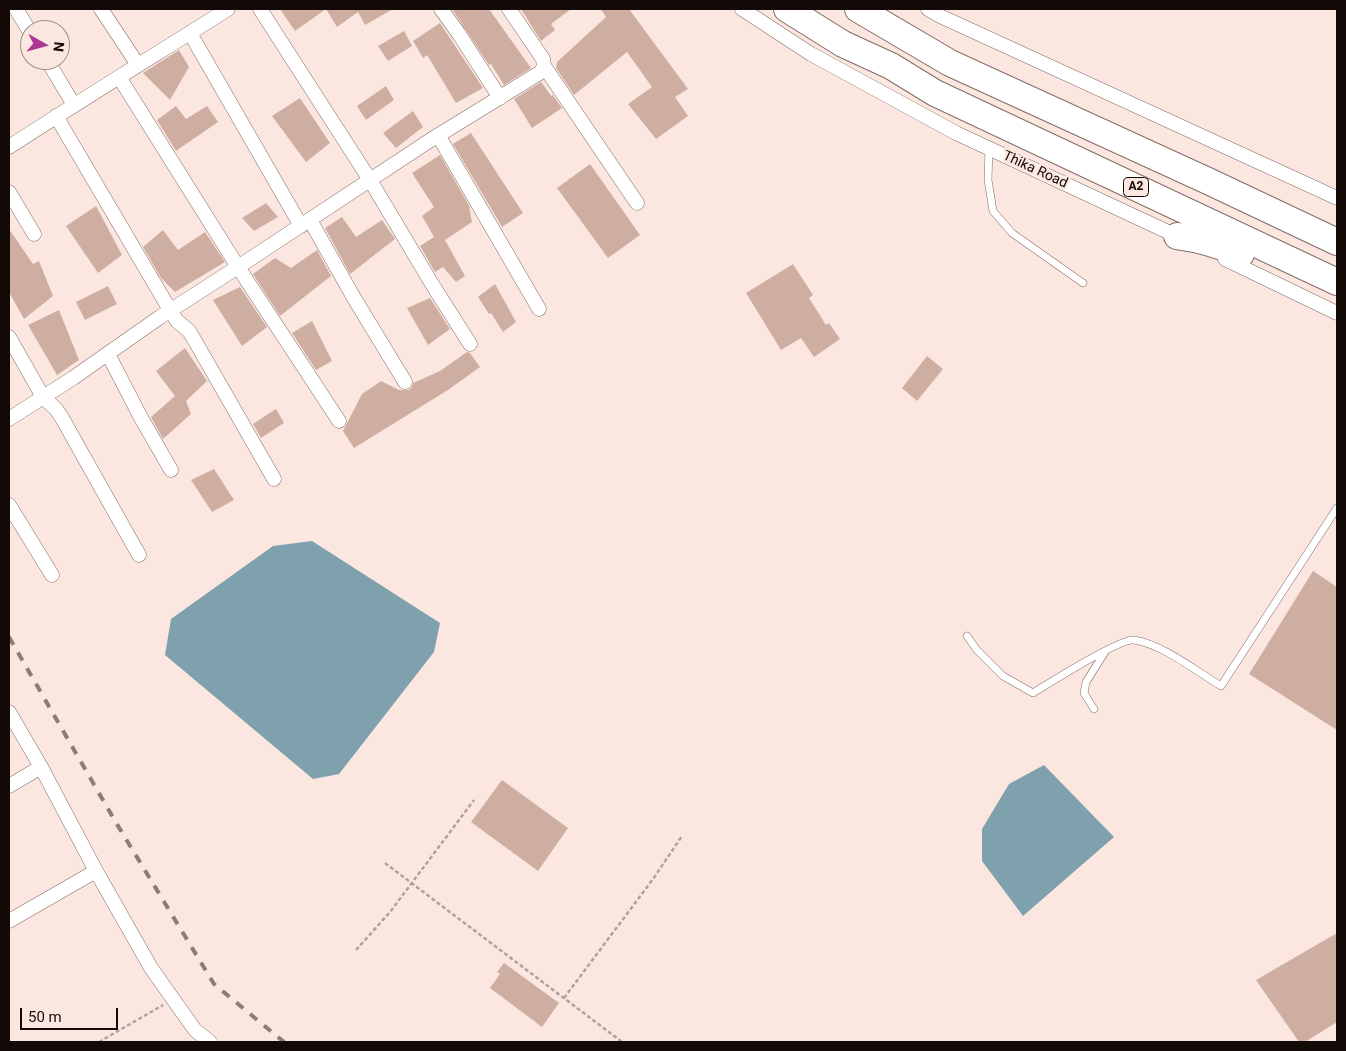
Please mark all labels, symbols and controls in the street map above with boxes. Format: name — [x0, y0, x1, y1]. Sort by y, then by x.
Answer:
north arrow — [20, 20, 70, 70]
text: N — [50, 41, 67, 53]
street label: Thika Road — [1000, 148, 1070, 192]
road number: A2 — [1124, 178, 1148, 196]
scale bar — [22, 998, 120, 1030]
text: 50 m — [28, 1008, 62, 1026]

